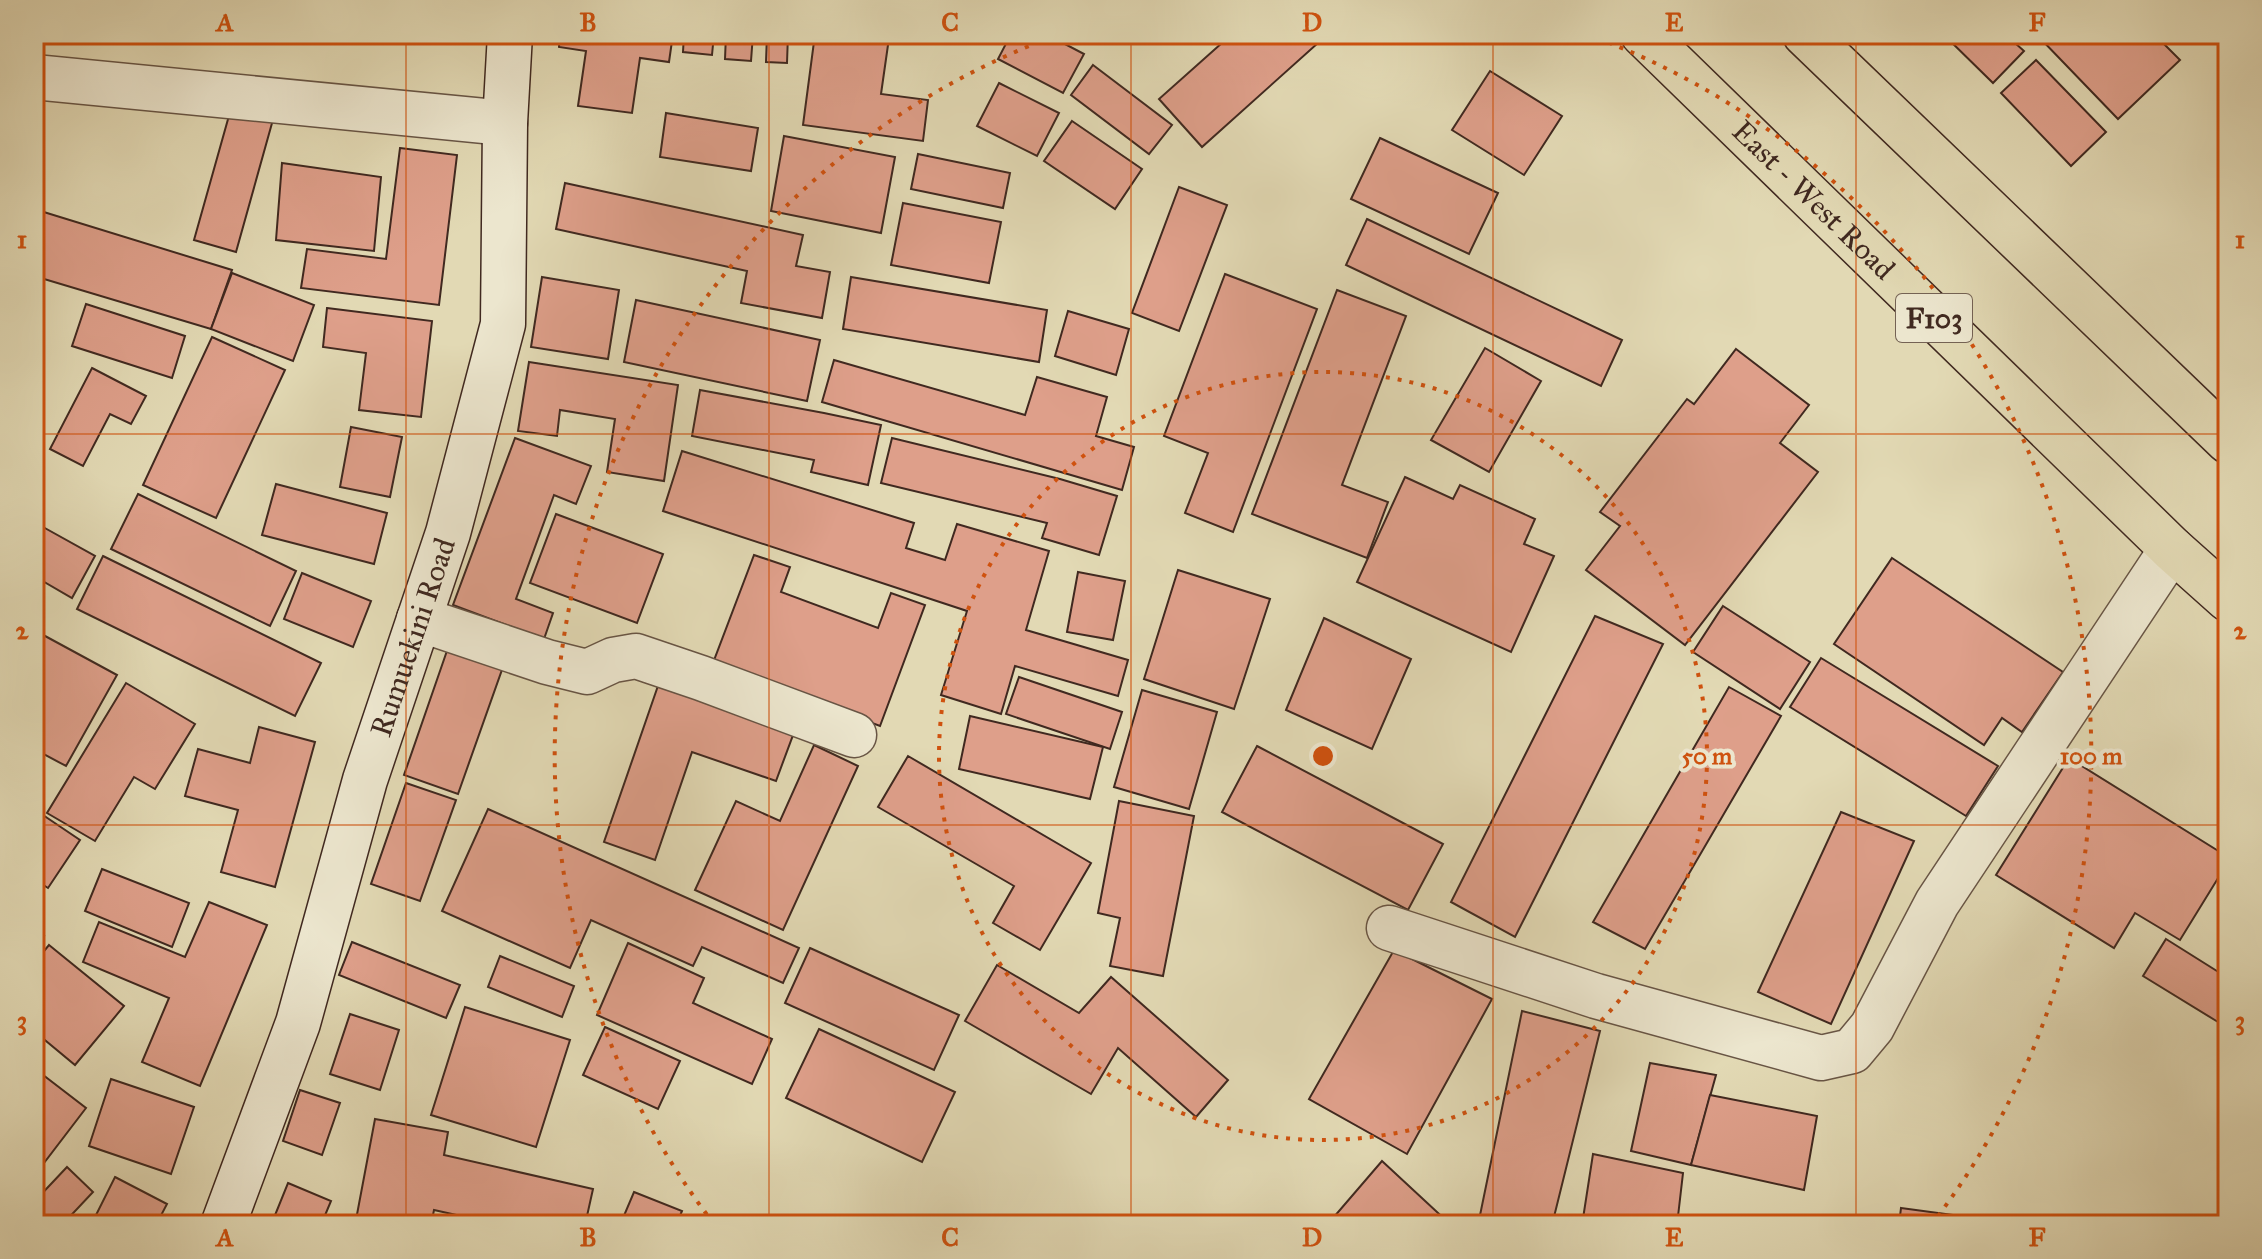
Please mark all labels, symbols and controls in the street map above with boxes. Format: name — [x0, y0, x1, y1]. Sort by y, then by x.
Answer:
text: A — [214, 6, 234, 38]
text: B — [579, 6, 597, 38]
text: C — [941, 6, 959, 38]
text: D — [1302, 6, 1322, 38]
text: E — [1665, 6, 1684, 38]
text: F — [2029, 6, 2046, 38]
street label: East - West Road — [1725, 113, 1902, 287]
text: 1 — [17, 223, 27, 255]
text: 1 — [2235, 223, 2245, 255]
road number: F103 — [1896, 294, 1972, 342]
street label: Rumuekini Road — [363, 533, 463, 741]
text: 2 — [16, 614, 30, 646]
text: 2 — [2234, 614, 2248, 646]
text: 50 m — [1682, 741, 1733, 771]
text: 100 m — [2060, 741, 2123, 771]
centre of rings — [1309, 742, 1337, 770]
text: 3 — [17, 1004, 27, 1036]
text: 3 — [2235, 1004, 2245, 1036]
text: A — [214, 1221, 234, 1253]
text: B — [579, 1221, 597, 1253]
text: C — [941, 1221, 959, 1253]
text: D — [1302, 1221, 1322, 1253]
text: E — [1665, 1221, 1684, 1253]
text: F — [2029, 1221, 2046, 1253]

